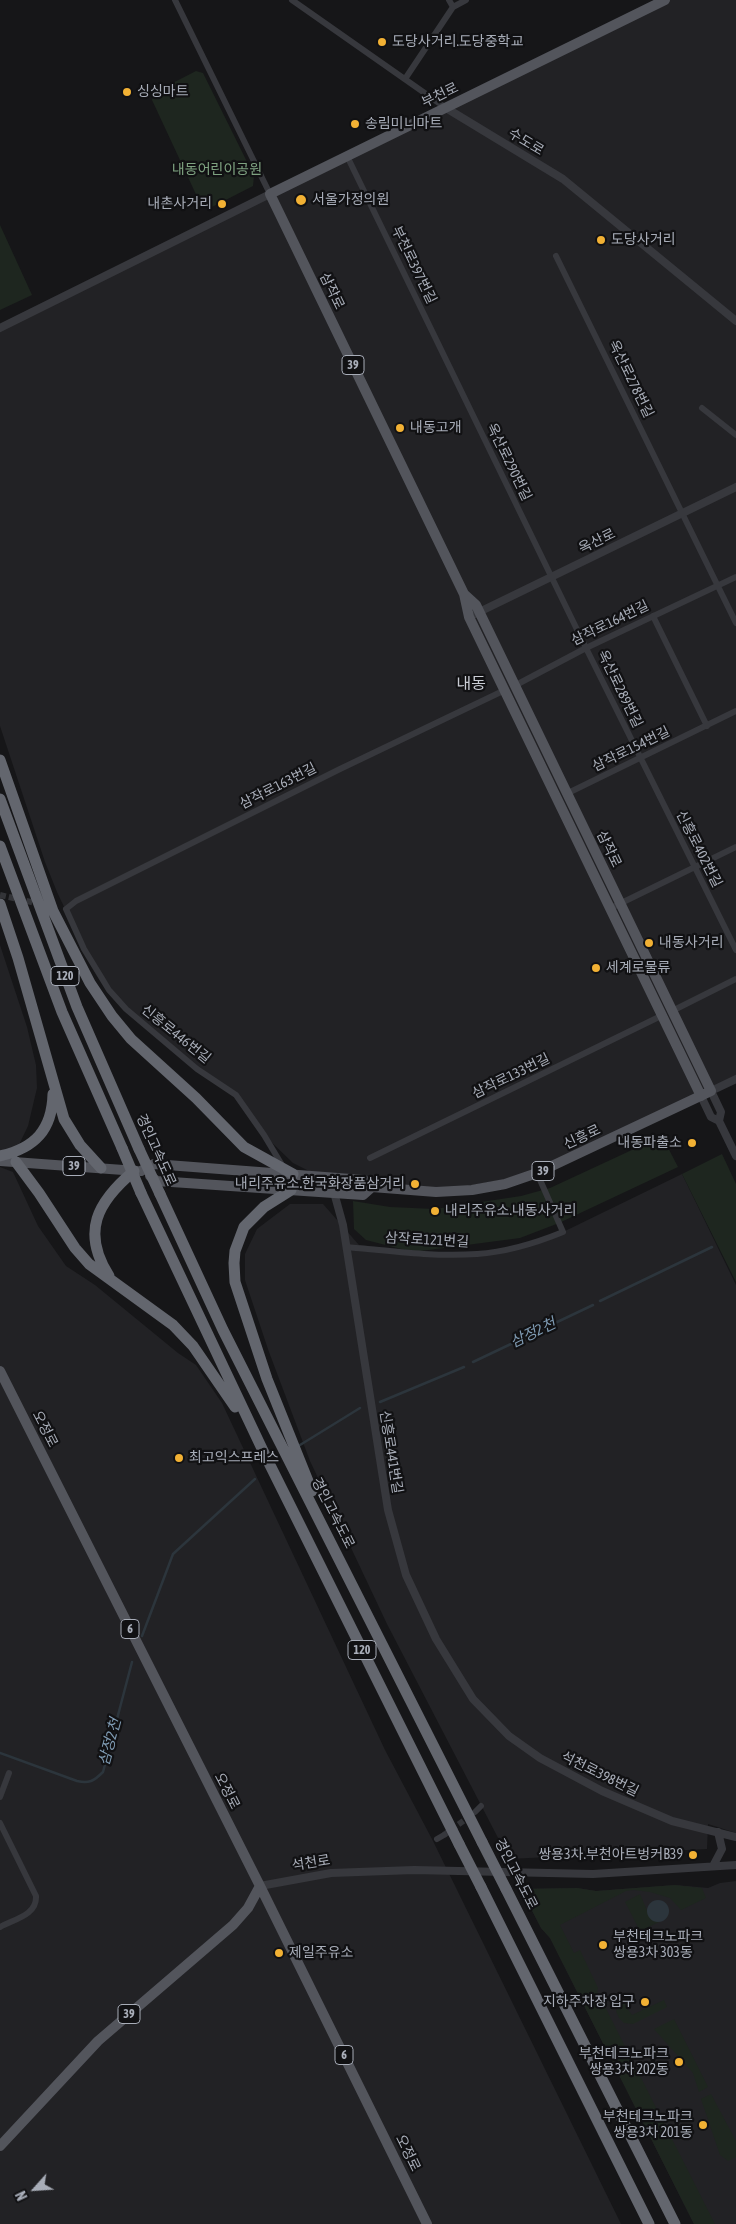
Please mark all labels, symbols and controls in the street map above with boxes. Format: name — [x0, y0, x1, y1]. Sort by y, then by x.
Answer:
place label: 도당사거리.도당중학교 — [392, 34, 523, 50]
marker: 도당사거리.도당중학교 — [376, 36, 388, 48]
street label: 부천로 — [419, 79, 461, 111]
place label: 싱싱마트 — [137, 84, 189, 100]
marker: 싱싱마트 — [121, 86, 133, 98]
place label: 송림미니마트 — [365, 116, 442, 132]
marker: 송림미니마트 — [349, 118, 361, 130]
street label: 수도로 — [505, 125, 547, 159]
park label: 내동어린이공원 — [172, 162, 262, 178]
place label: 서울가정의원 — [312, 192, 389, 208]
marker: 서울가정의원 — [294, 193, 308, 207]
place label: 내촌사거리 — [148, 196, 212, 212]
marker: 내촌사거리 — [216, 198, 228, 210]
street label: 부천로397번길 — [388, 224, 440, 306]
place label: 도당사거리 — [611, 232, 675, 248]
marker: 도당사거리 — [595, 234, 607, 246]
street label: 삼작로 — [316, 270, 348, 312]
street label: 옥산로278번길 — [605, 338, 657, 420]
road number: 39 — [342, 356, 364, 374]
place label: 내동고개 — [410, 420, 462, 436]
street label: 옥산로290번길 — [483, 421, 535, 503]
marker: 내동고개 — [394, 422, 406, 434]
street label: 옥산로 — [576, 525, 618, 557]
street label: 삼작로164번길 — [569, 597, 651, 649]
street label: 옥산로289번길 — [594, 648, 646, 730]
district label: 내동 — [456, 674, 486, 694]
street label: 삼작로154번길 — [590, 723, 672, 775]
street label: 삼작로163번길 — [237, 759, 319, 813]
street label: 신흥로402번길 — [672, 808, 726, 890]
street label: 삼작로 — [593, 828, 625, 870]
place label: 내동사거리 — [659, 935, 723, 951]
marker: 내동사거리 — [643, 937, 655, 949]
place label: 세계로물류 — [606, 960, 670, 976]
marker: 세계로물류 — [590, 962, 602, 974]
road number: 120 — [51, 966, 79, 986]
street label: 신흥로446번길 — [138, 1001, 214, 1067]
street label: 삼작로133번길 — [470, 1050, 552, 1102]
street label: 경인고속도로 — [133, 1111, 179, 1189]
street label: 신흥로 — [561, 1121, 603, 1153]
place label: 내동파출소 — [618, 1135, 682, 1151]
marker: 내동파출소 — [686, 1137, 698, 1149]
road number: 39 — [63, 1156, 85, 1176]
road number: 39 — [532, 1162, 554, 1180]
place label: 내리주유소.한국화장품삼거리 — [235, 1176, 405, 1192]
marker: 내리주유소.한국화장품삼거리 — [409, 1178, 421, 1190]
place label: 내리주유소.내동사거리 — [445, 1203, 576, 1219]
marker: 내리주유소.내동사거리 — [429, 1205, 441, 1217]
street label: 삼작로121번길 — [385, 1229, 469, 1251]
water label: 삼정2천 — [507, 1314, 559, 1352]
street label: 오정로 — [29, 1408, 61, 1450]
street label: 신흥로441번길 — [376, 1409, 406, 1495]
place label: 최고익스프레스 — [189, 1450, 279, 1466]
marker: 최고익스프레스 — [173, 1452, 185, 1464]
street label: 경인고속도로 — [308, 1475, 358, 1551]
road number: 6 — [121, 1620, 139, 1638]
road number: 120 — [348, 1640, 376, 1660]
water label: 삼정2천 — [95, 1716, 125, 1768]
street label: 석천로398번길 — [559, 1748, 641, 1800]
street label: 오정로 — [211, 1770, 243, 1812]
street label: 경인고속도로 — [491, 1836, 541, 1912]
place label: 쌍용3차.부천아트벙커B39 — [538, 1847, 683, 1863]
marker: 쌍용3차.부천아트벙커B39 — [687, 1849, 699, 1861]
street label: 석천로 — [291, 1852, 331, 1874]
place label: 부천테크노파크 쌍용3차 303동 — [613, 1929, 703, 1961]
marker: 부천테크노파크 쌍용3차 303동 — [597, 1939, 609, 1951]
place label: 제일주유소 — [289, 1945, 353, 1961]
marker: 제일주유소 — [273, 1947, 285, 1959]
place label: 지하주차장 입구 — [543, 1994, 635, 2010]
marker: 지하주차장 입구 — [639, 1996, 651, 2008]
road number: 39 — [118, 2005, 140, 2024]
road number: 6 — [335, 2046, 353, 2064]
place label: 부천테크노파크 쌍용3차 202동 — [579, 2046, 669, 2078]
marker: 부천테크노파크 쌍용3차 202동 — [673, 2056, 685, 2068]
place label: 부천테크노파크 쌍용3차 201동 — [603, 2109, 693, 2142]
marker: 부천테크노파크 쌍용3차 201동 — [697, 2119, 709, 2131]
street label: 오정로 — [392, 2132, 424, 2174]
north arrow — [10, 2164, 60, 2214]
text: N — [13, 2188, 31, 2203]

